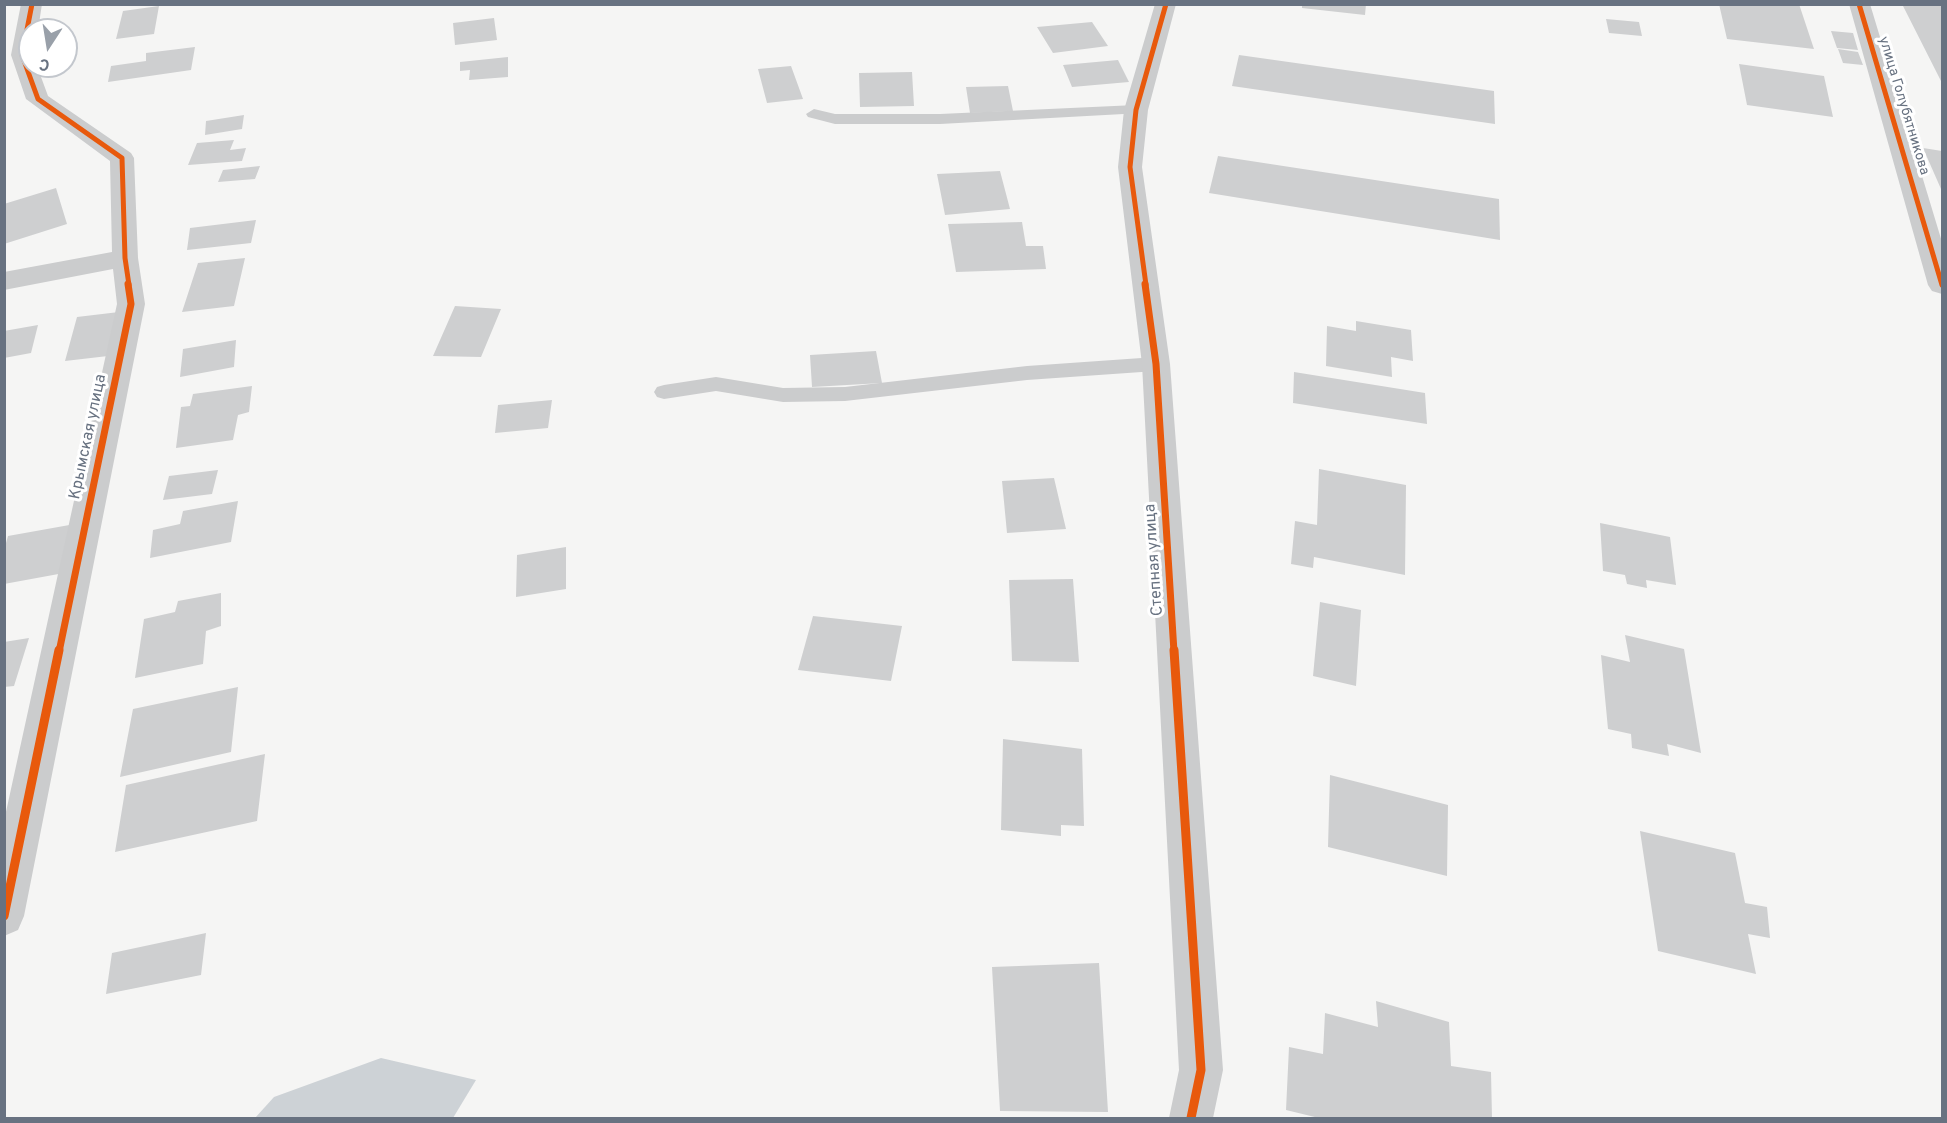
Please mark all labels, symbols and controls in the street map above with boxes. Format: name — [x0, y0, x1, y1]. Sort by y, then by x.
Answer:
north arrow — [18, 18, 78, 78]
street label: улица Голубятникова — [1874, 35, 1932, 177]
text: С — [38, 53, 52, 74]
street label: Крымская улица — [66, 373, 112, 501]
street label: Степная улица — [1142, 503, 1168, 617]

